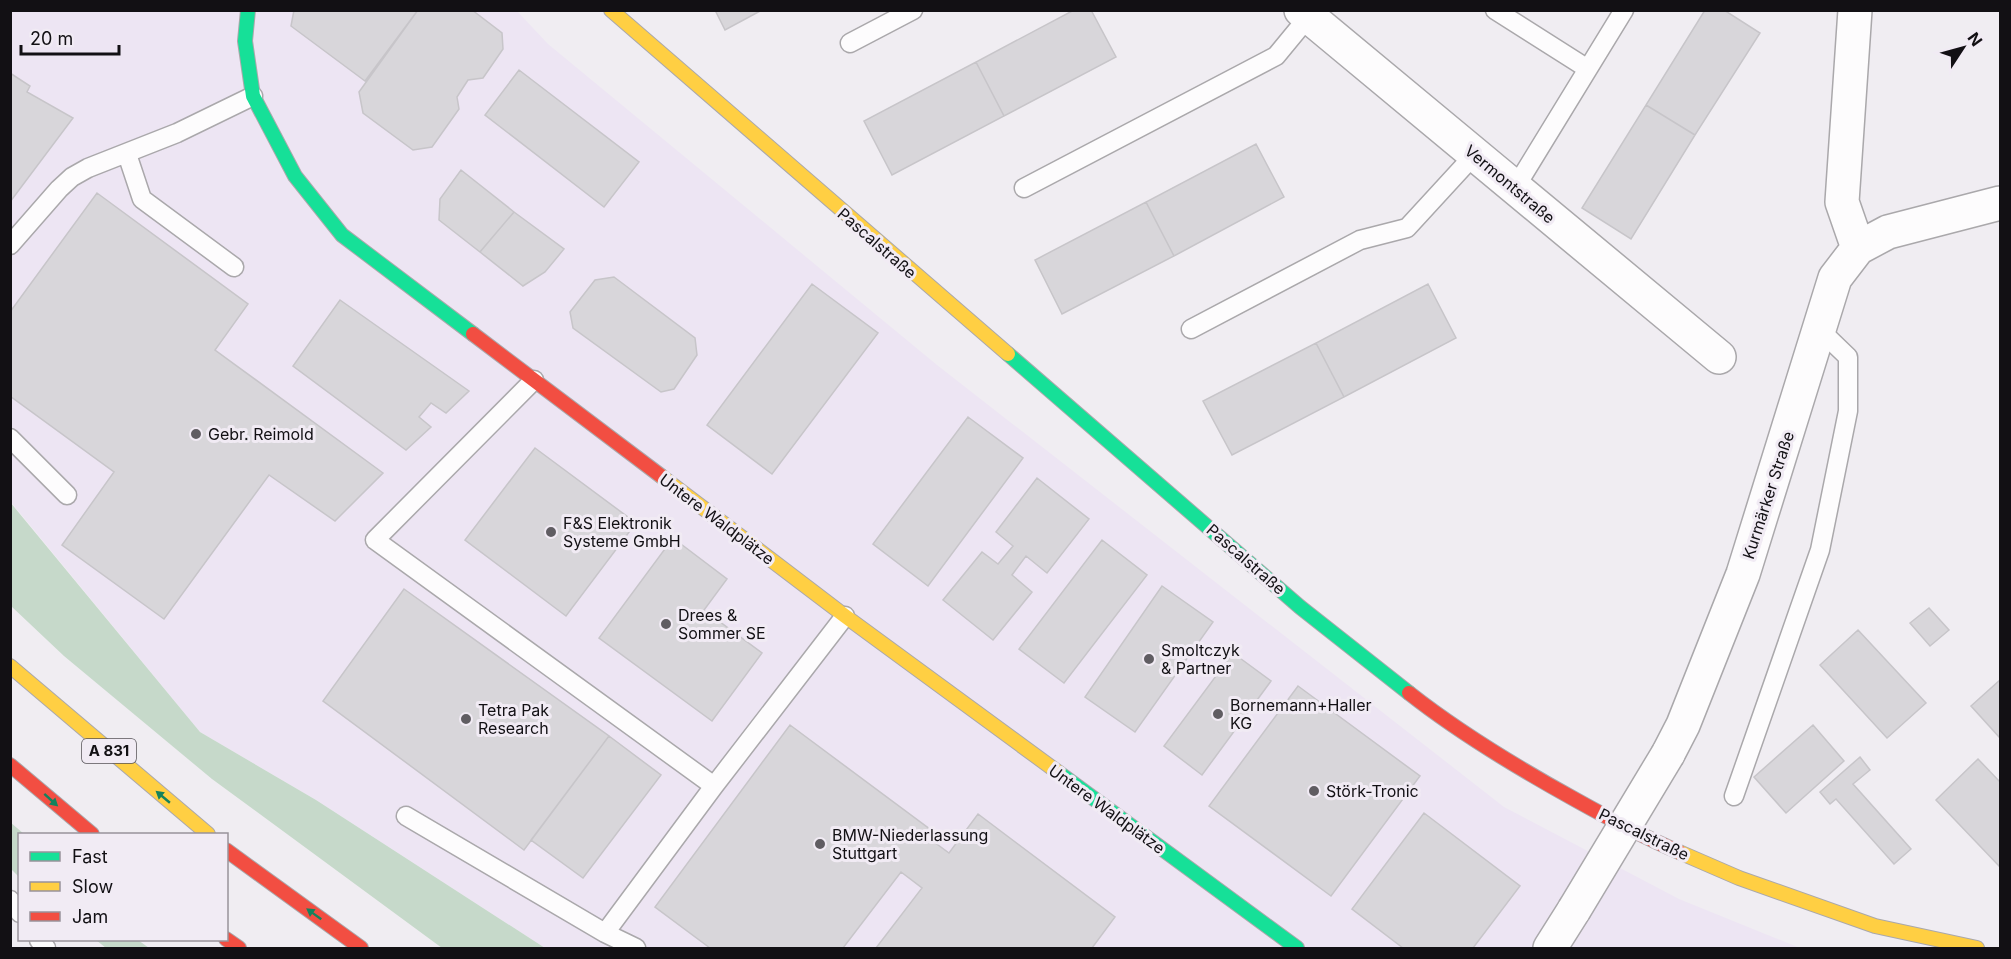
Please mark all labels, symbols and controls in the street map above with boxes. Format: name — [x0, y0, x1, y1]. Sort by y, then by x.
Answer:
scale bar — [21, 18, 118, 56]
north arrow — [1933, 18, 1993, 78]
text: 20 m — [30, 28, 73, 49]
text: N — [1963, 28, 1987, 50]
street label: Vermontstraße — [1461, 140, 1559, 228]
street label: Pascalstraße — [834, 203, 920, 283]
place label: Gebr. Reimold — [208, 424, 314, 444]
marker: Gebr. Reimold — [189, 427, 203, 441]
street label: Kurmärker Straße — [1738, 429, 1798, 561]
street label: Untere Waldplätze — [656, 469, 778, 569]
place label: F&S Elektronik Systeme GmbH — [563, 513, 681, 551]
street label: Pascalstraße — [1203, 519, 1289, 599]
marker: F&S Elektronik Systeme GmbH — [544, 525, 558, 539]
place label: Drees & Sommer SE — [678, 605, 766, 643]
marker: Drees & Sommer SE — [659, 617, 673, 631]
place label: Smoltczyk & Partner — [1161, 640, 1240, 678]
marker: Smoltczyk & Partner — [1142, 652, 1156, 666]
place label: Bornemann+Haller KG — [1230, 695, 1372, 733]
place label: Tetra Pak Research — [478, 700, 549, 738]
marker: Bornemann+Haller KG — [1211, 707, 1225, 721]
marker: Tetra Pak Research — [459, 712, 473, 726]
road number: A 831 — [82, 739, 136, 763]
street label: Untere Waldplätze — [1045, 760, 1169, 858]
place label: Störk-Tronic — [1326, 781, 1419, 801]
marker: Störk-Tronic — [1307, 784, 1321, 798]
one-way arrow — [156, 791, 171, 804]
one-way arrow — [43, 793, 58, 806]
street label: Pascalstraße — [1596, 804, 1692, 864]
place label: BMW-Niederlassung Stuttgart — [832, 825, 988, 863]
legend — [18, 833, 228, 941]
marker: BMW-Niederlassung Stuttgart — [813, 837, 827, 851]
text: Fast — [72, 846, 108, 867]
text: Slow — [72, 876, 113, 897]
text: Jam — [72, 906, 108, 927]
one-way arrow — [306, 909, 321, 921]

